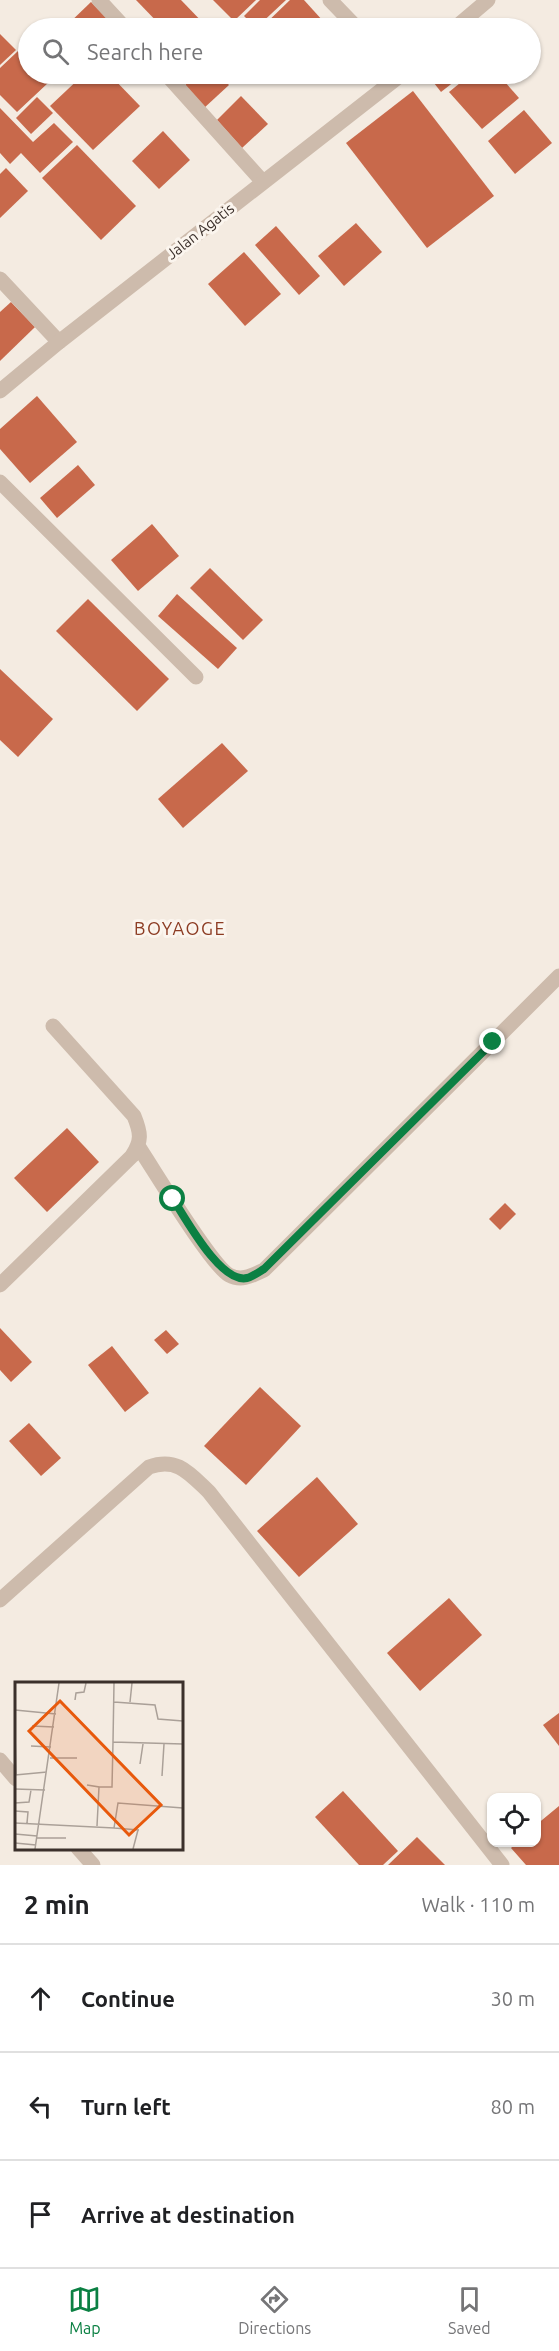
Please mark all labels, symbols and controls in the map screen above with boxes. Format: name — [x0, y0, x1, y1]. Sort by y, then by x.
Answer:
search box — [18, 18, 541, 84]
icon: search — [39, 35, 72, 68]
text: Search here — [87, 39, 203, 64]
street label: Jalan Agatis — [163, 199, 237, 263]
district label: BOYAOGE — [134, 918, 226, 938]
route end — [479, 1028, 505, 1054]
route start — [159, 1185, 185, 1211]
inset map — [15, 1682, 183, 1850]
map controls — [487, 1793, 541, 1847]
button: locate — [487, 1793, 541, 1847]
text: 2 min — [24, 1890, 90, 1919]
text: Walk · 110 m — [422, 1893, 535, 1916]
icon: ahead — [24, 1982, 57, 2015]
text: Continue — [81, 1986, 175, 2011]
text: 30 m — [491, 1987, 535, 2010]
icon: left — [24, 2090, 57, 2123]
text: Turn left — [81, 2094, 171, 2119]
text: 80 m — [491, 2095, 535, 2118]
icon: arrive — [24, 2198, 57, 2231]
text: Arrive at destination — [81, 2202, 295, 2227]
tab: Map — [68, 2283, 101, 2337]
tab: Directions — [238, 2283, 311, 2337]
tab: Saved — [448, 2283, 491, 2337]

